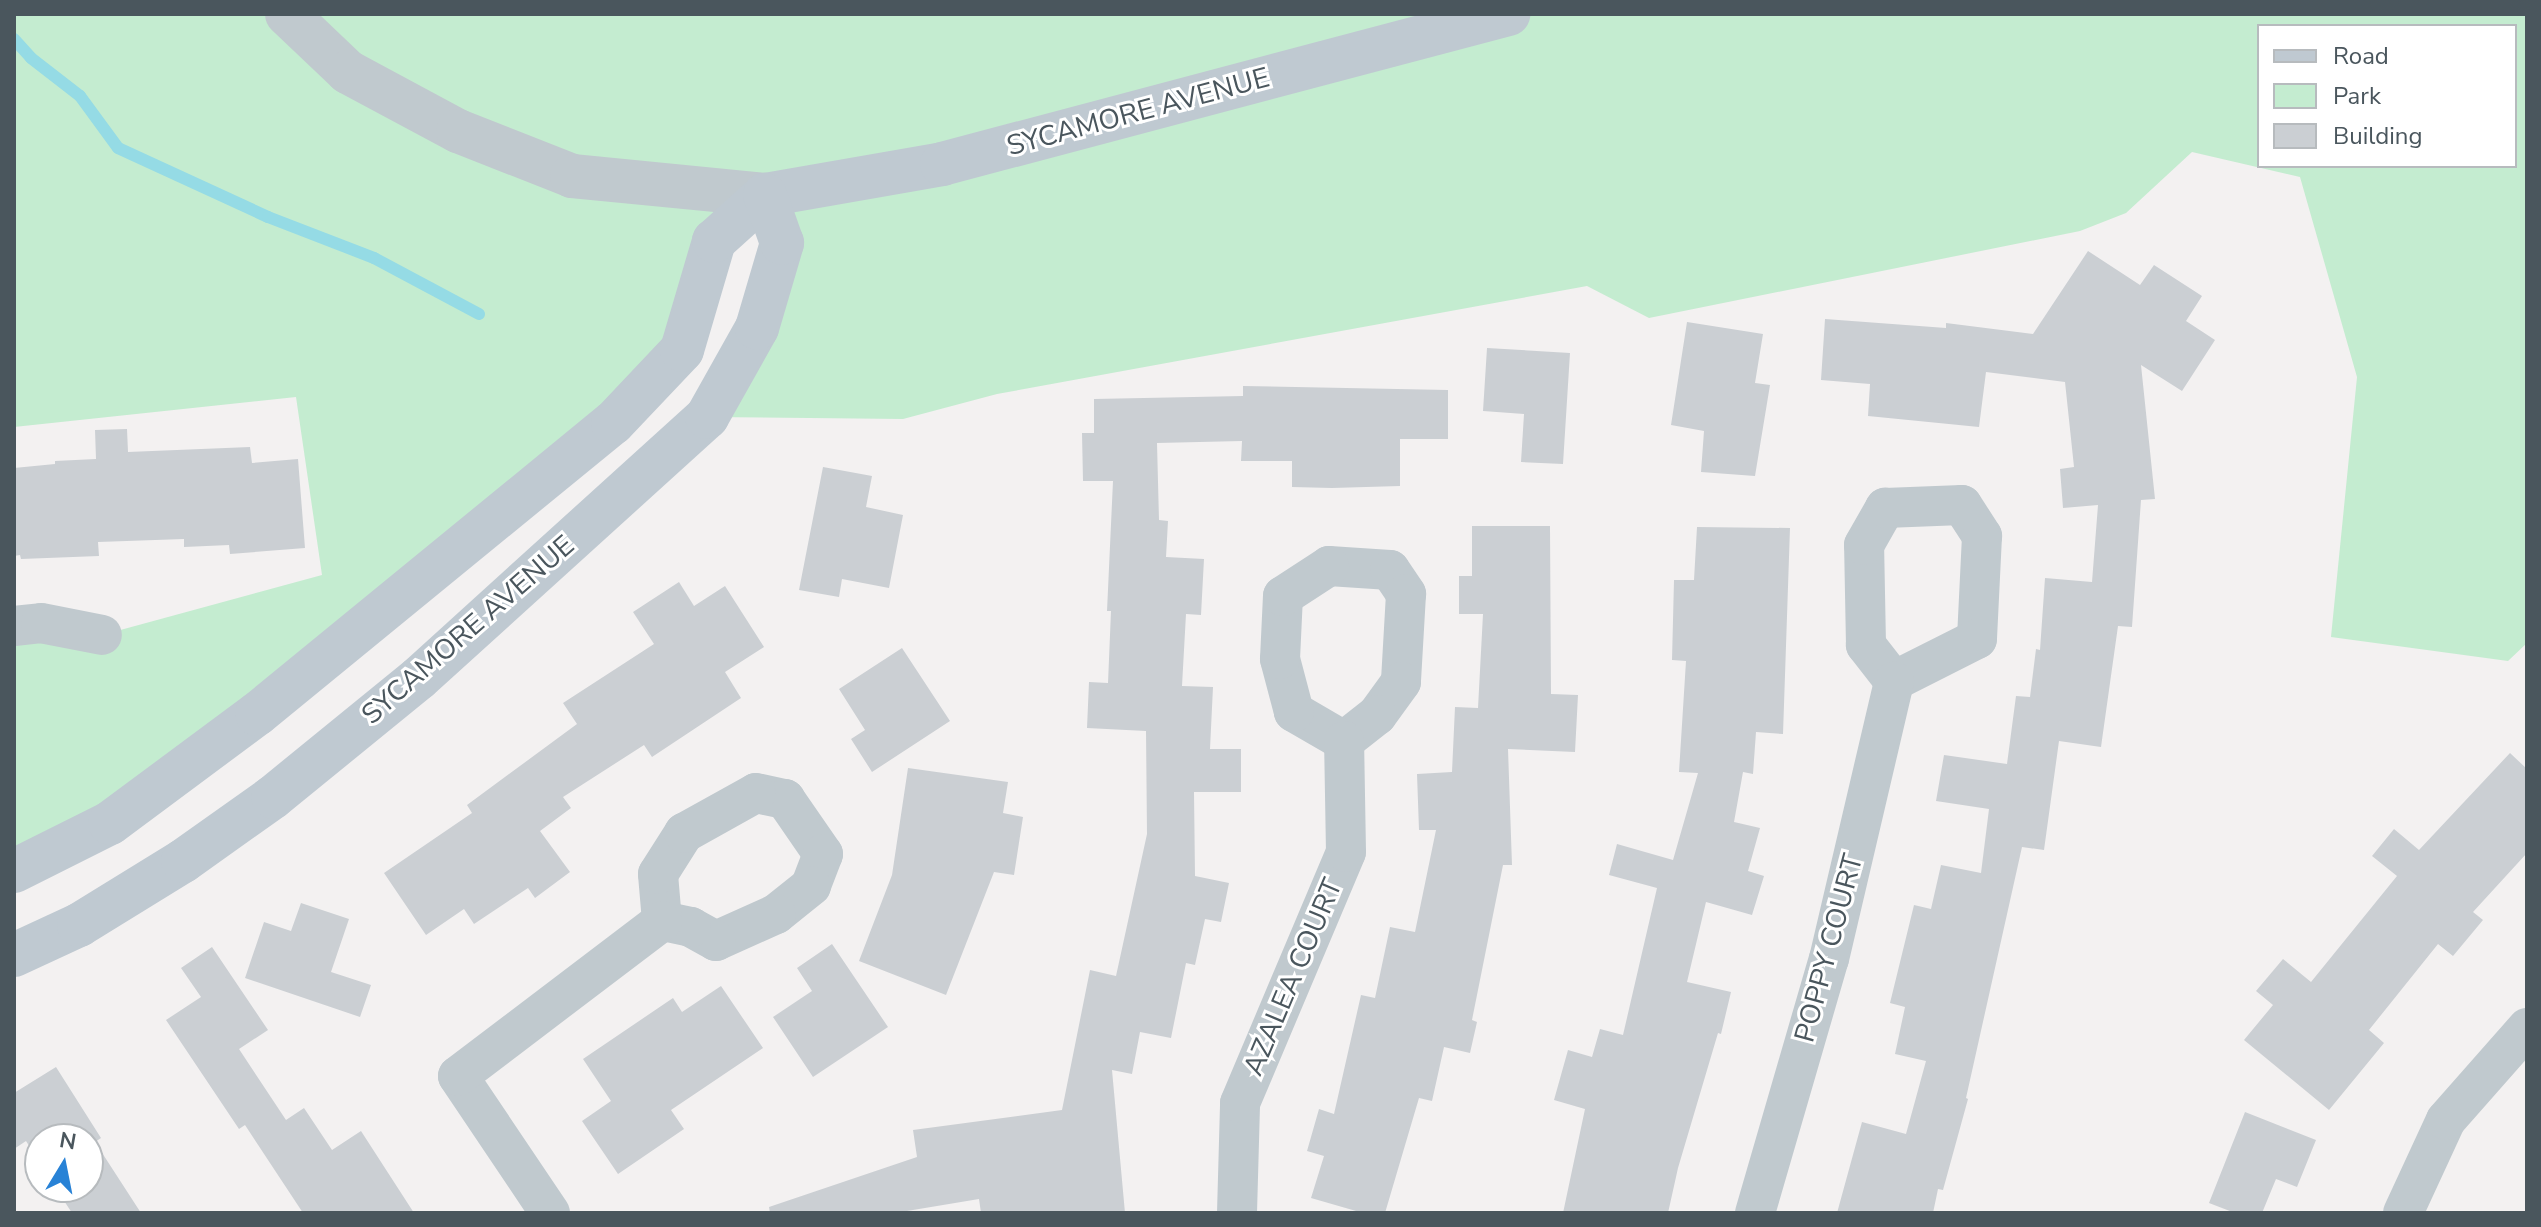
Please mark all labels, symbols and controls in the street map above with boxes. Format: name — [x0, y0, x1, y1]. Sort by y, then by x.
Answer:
legend — [2257, 24, 2517, 168]
text: Road — [2333, 40, 2389, 72]
street label: SYCAMORE AVENUE — [1003, 61, 1273, 163]
text: Park — [2333, 80, 2381, 112]
text: Building — [2333, 120, 2423, 152]
street label: SYCAMORE AVENUE — [355, 529, 581, 731]
street label: POPPY COURT — [1788, 850, 1870, 1046]
street label: AZALEA COURT — [1236, 873, 1350, 1081]
north arrow — [24, 1123, 104, 1203]
text: N — [57, 1125, 79, 1158]

